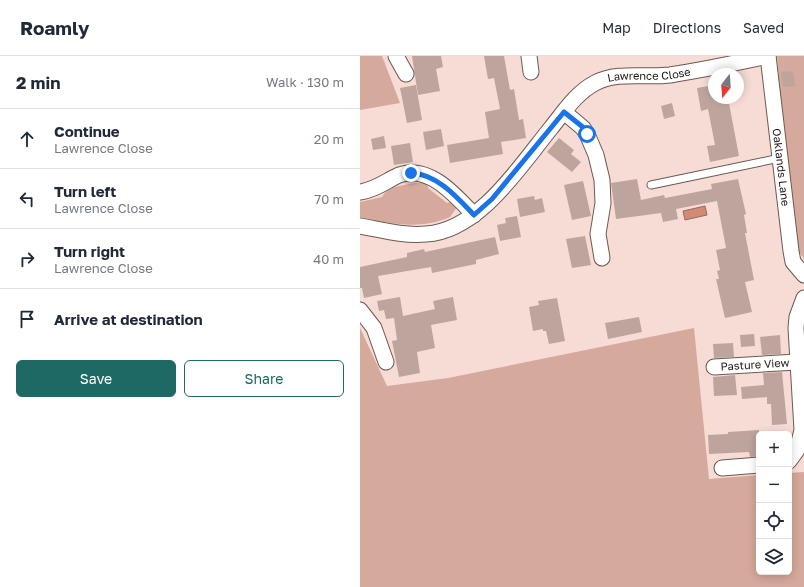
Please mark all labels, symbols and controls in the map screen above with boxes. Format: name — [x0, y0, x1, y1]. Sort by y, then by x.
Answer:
text: Roamly — [20, 16, 89, 39]
text: Map — [602, 19, 631, 36]
text: Directions — [653, 19, 721, 36]
text: Saved — [743, 19, 784, 36]
street label: Lawrence Close — [606, 65, 691, 84]
north arrow — [708, 68, 744, 104]
text: 2 min — [16, 72, 60, 93]
text: Walk · 130 m — [266, 74, 344, 90]
text: Continue — [54, 122, 120, 140]
route start — [578, 125, 596, 143]
icon: ahead — [16, 128, 38, 150]
street label: Oaklands Lane — [771, 128, 793, 207]
text: 20 m — [314, 131, 344, 147]
text: Lawrence Close — [54, 140, 153, 156]
route end — [402, 164, 420, 182]
text: Turn left — [54, 182, 116, 200]
icon: left — [16, 188, 38, 210]
text: 70 m — [314, 191, 344, 207]
text: Lawrence Close — [54, 200, 153, 216]
text: Turn right — [54, 242, 125, 260]
icon: right — [16, 248, 38, 270]
text: 40 m — [313, 251, 344, 267]
text: Lawrence Close — [54, 260, 153, 276]
icon: arrive — [16, 308, 38, 330]
text: Arrive at destination — [54, 310, 203, 328]
street label: Pasture View — [720, 355, 790, 373]
button: Save — [16, 360, 176, 397]
button: Share — [184, 360, 344, 397]
map controls — [756, 431, 792, 575]
button: + — [756, 431, 792, 467]
button: − — [756, 467, 792, 503]
button: locate — [756, 503, 792, 539]
button: layers — [756, 539, 792, 575]

